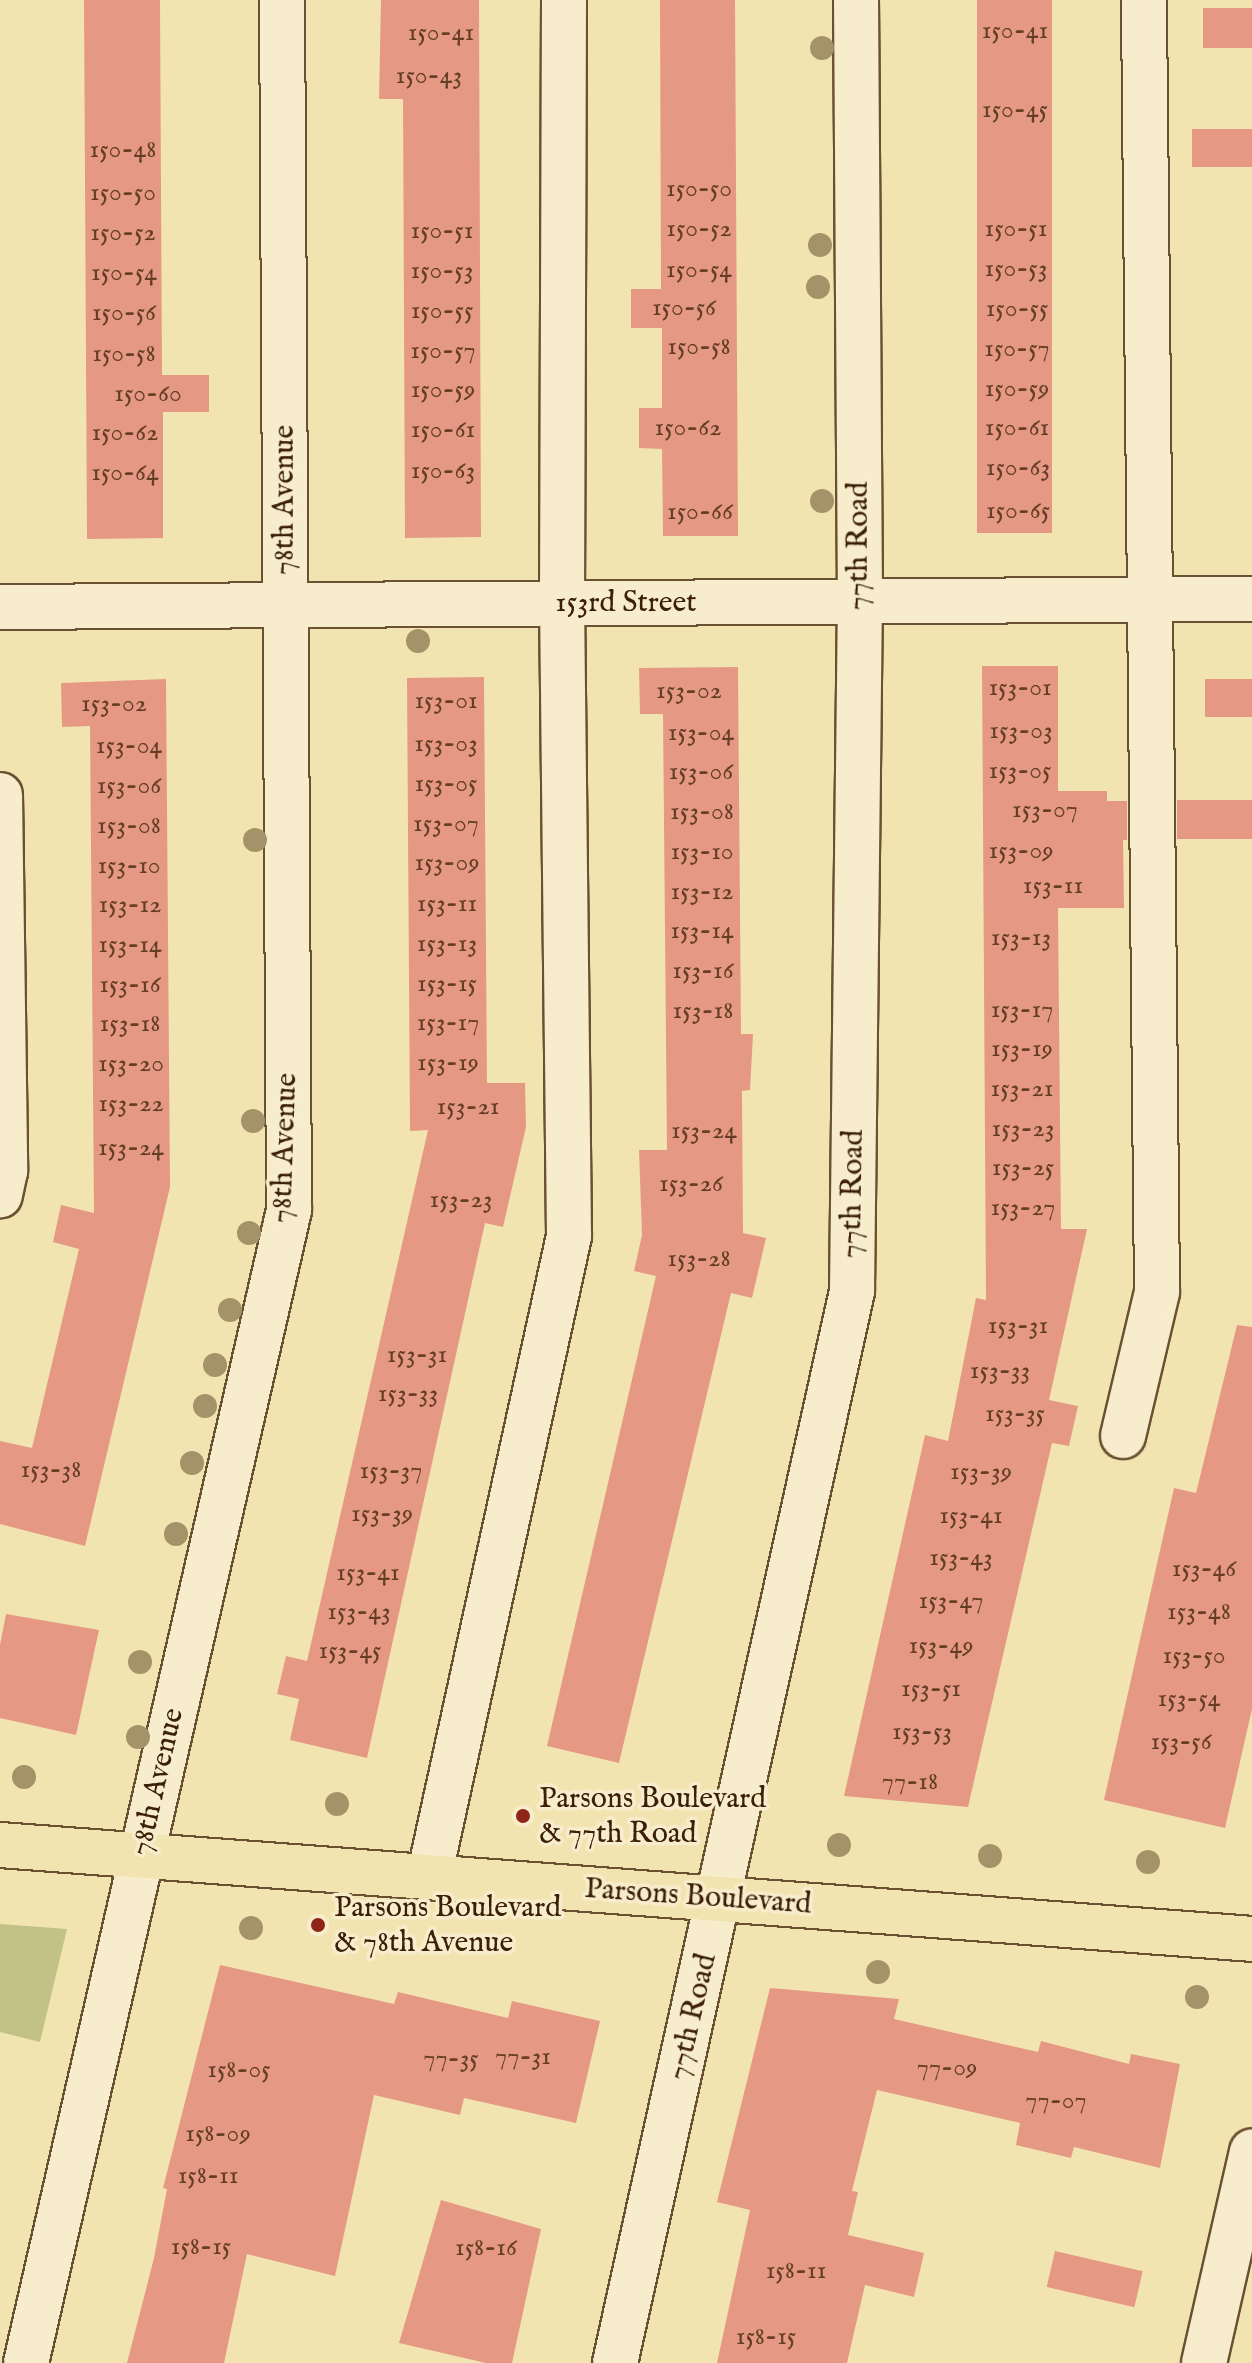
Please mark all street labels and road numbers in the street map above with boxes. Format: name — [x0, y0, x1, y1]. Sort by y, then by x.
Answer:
street label: 78th Avenue — [267, 425, 303, 575]
street label: 77th Road — [841, 482, 877, 610]
street label: 153rd Street — [555, 585, 697, 621]
street label: 78th Avenue — [264, 1072, 306, 1224]
street label: 77th Road — [834, 1129, 872, 1259]
street label: 78th Avenue — [124, 1705, 192, 1859]
street label: Parsons Boulevard — [583, 1871, 813, 1923]
street label: 77th Road — [661, 1950, 725, 2084]

